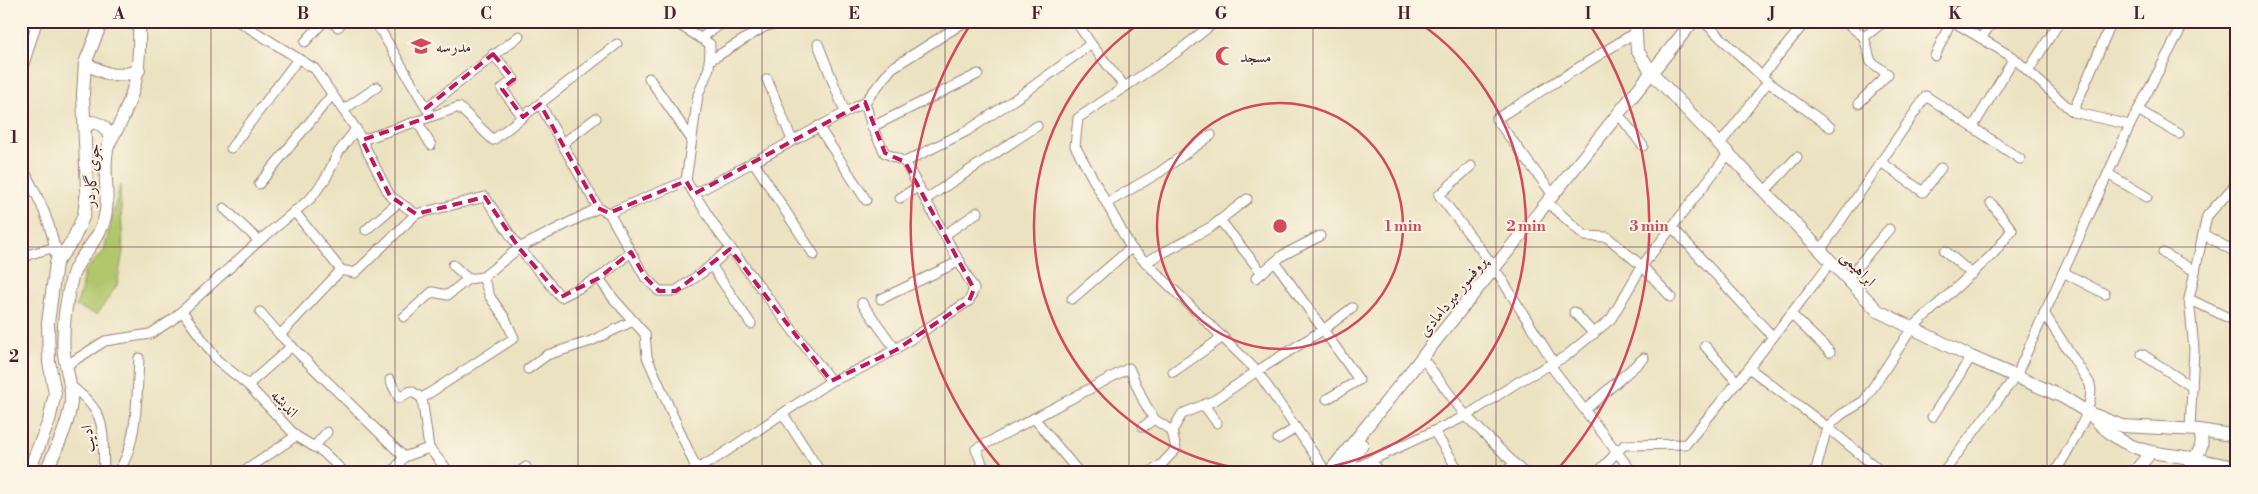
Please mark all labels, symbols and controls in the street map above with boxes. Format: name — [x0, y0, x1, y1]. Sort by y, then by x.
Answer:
text: A — [112, 4, 125, 24]
text: B — [297, 4, 309, 24]
text: C — [480, 4, 492, 24]
text: D — [664, 4, 677, 24]
text: E — [848, 4, 860, 24]
text: F — [1031, 4, 1043, 24]
text: G — [1215, 4, 1228, 24]
text: H — [1397, 4, 1411, 24]
text: I — [1585, 4, 1591, 24]
text: J — [1767, 4, 1775, 24]
text: K — [1949, 4, 1963, 24]
text: L — [2134, 4, 2145, 24]
school or university icon: مدرسه — [410, 35, 432, 57]
place label: مدرسه — [436, 37, 471, 57]
mosque icon: مسجد — [1214, 45, 1236, 67]
place label: مسجد — [1240, 47, 1271, 67]
text: 1 — [10, 128, 18, 148]
street label: جوی گاردر — [79, 142, 105, 210]
centre of rings — [1271, 217, 1289, 235]
text: 1 min — [1384, 217, 1422, 236]
text: 2 min — [1506, 217, 1546, 236]
text: 3 min — [1629, 217, 1669, 236]
street label: ابراهیمی — [1836, 246, 1880, 292]
street label: پروفسور میردامادی — [1414, 251, 1493, 341]
text: 2 — [9, 347, 19, 367]
street label: اندیشه — [266, 385, 302, 422]
street label: ادیب — [77, 424, 99, 454]

